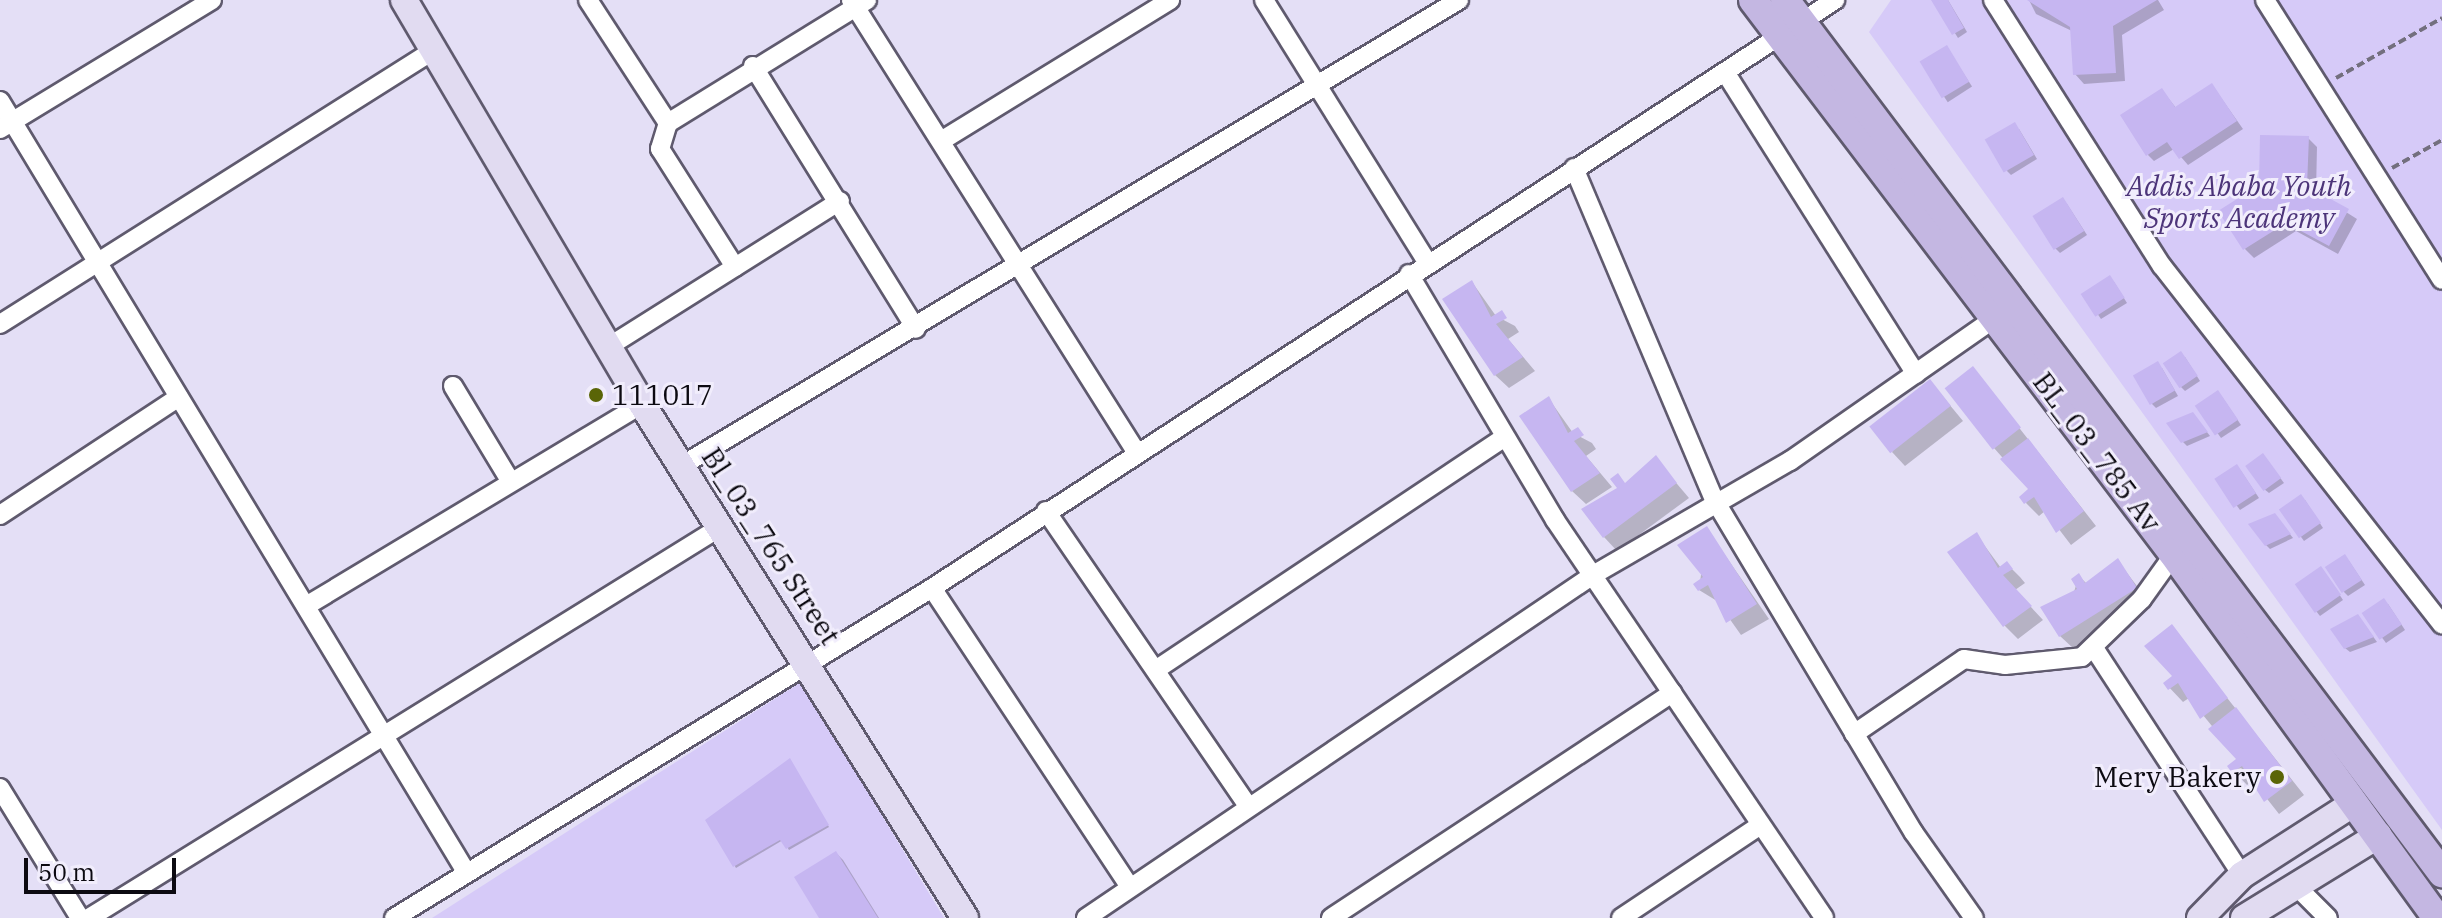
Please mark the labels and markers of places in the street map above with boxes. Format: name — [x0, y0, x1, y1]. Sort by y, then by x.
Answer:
place label: 111017 — [612, 378, 713, 412]
marker: 111017 — [587, 386, 605, 404]
place label: Mery Bakery — [2094, 760, 2261, 794]
marker: Mery Bakery — [2268, 768, 2286, 786]

